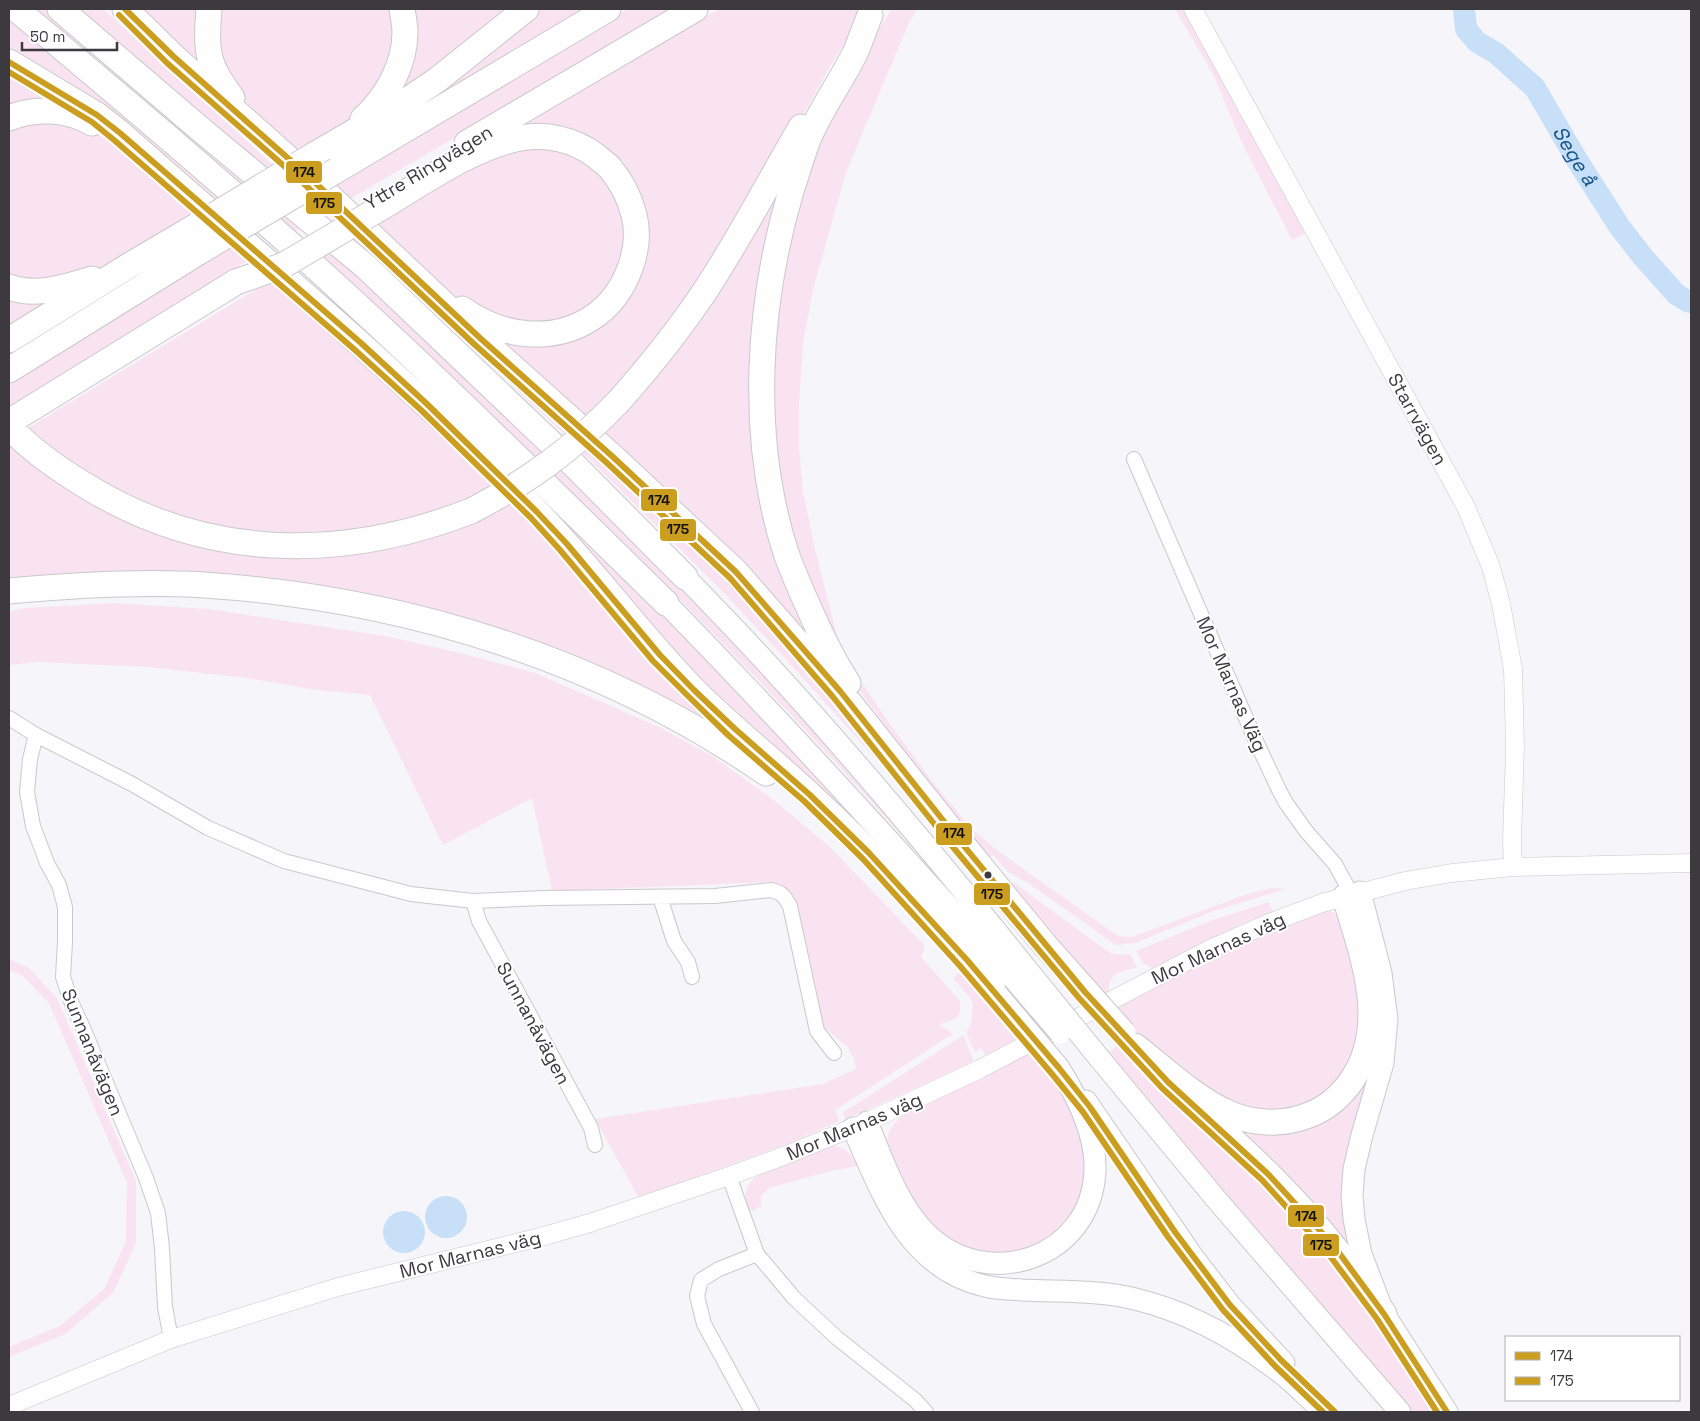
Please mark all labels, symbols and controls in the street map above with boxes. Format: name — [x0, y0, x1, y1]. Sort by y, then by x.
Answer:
scale bar — [22, 20, 118, 52]
text: 50 m — [30, 27, 65, 46]
street label: Yttre Ringvägen — [359, 119, 497, 216]
water label: Sege å — [1547, 121, 1603, 191]
line badge: 174 — [285, 160, 323, 184]
text: 174 — [293, 163, 315, 181]
line badge: 175 — [305, 191, 343, 215]
text: 175 — [313, 194, 335, 212]
street label: Starrvägen — [1382, 369, 1453, 470]
line badge: 174 — [640, 488, 678, 512]
text: 174 — [648, 491, 670, 509]
line badge: 175 — [659, 518, 697, 542]
text: 175 — [667, 520, 689, 538]
street label: Mor Marnas Väg — [1190, 613, 1273, 756]
line badge: 174 — [935, 822, 973, 846]
text: 174 — [943, 824, 965, 842]
unlabelled marker — [983, 870, 993, 880]
line badge: 175 — [973, 882, 1011, 906]
text: 175 — [981, 885, 1003, 903]
street label: Mor Marnas väg — [1147, 906, 1289, 990]
street label: Sunnanåvägen — [491, 958, 576, 1089]
street label: Sunnanåvägen — [56, 985, 129, 1120]
street label: Mor Marnas väg — [783, 1087, 926, 1166]
line badge: 174 — [1287, 1204, 1325, 1228]
text: 174 — [1295, 1207, 1317, 1225]
street label: Mor Marnas väg — [397, 1225, 543, 1284]
line badge: 175 — [1302, 1233, 1340, 1257]
text: 175 — [1310, 1236, 1332, 1254]
legend — [1505, 1336, 1680, 1401]
text: 174 — [1550, 1346, 1573, 1365]
text: 175 — [1550, 1371, 1574, 1390]

